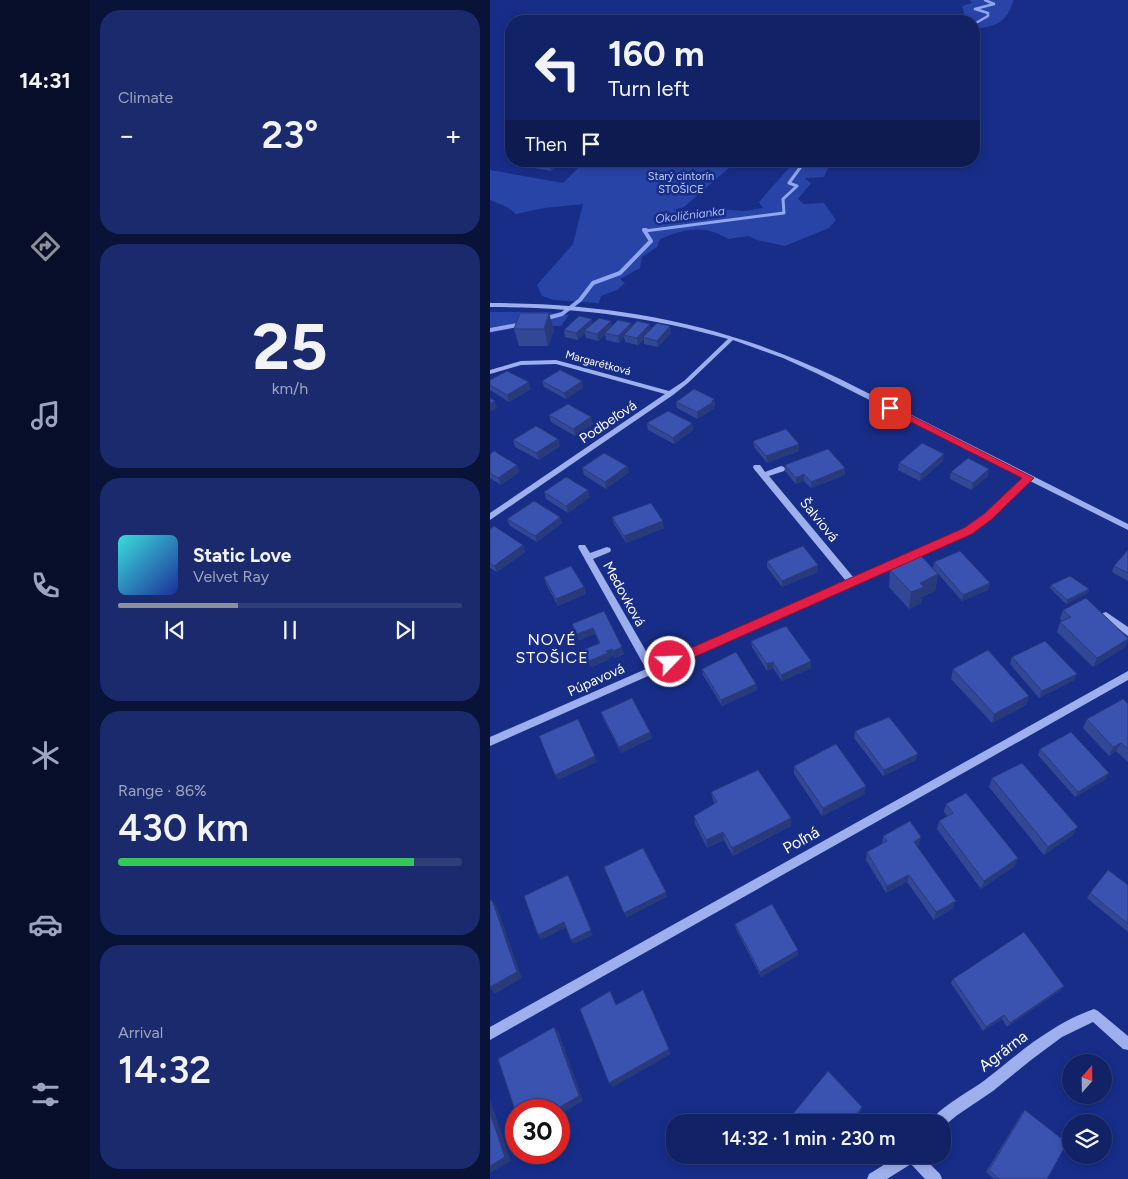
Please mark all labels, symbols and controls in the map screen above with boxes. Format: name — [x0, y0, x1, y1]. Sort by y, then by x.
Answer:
text: 160 m — [608, 33, 705, 75]
icon: left — [525, 35, 590, 100]
text: 14:31 — [19, 67, 71, 94]
text: Turn left — [608, 75, 690, 102]
text: Climate — [118, 88, 173, 107]
text: 23° — [262, 112, 318, 158]
text: − — [118, 118, 135, 152]
text: + — [445, 118, 462, 152]
icon: arrive — [577, 130, 605, 158]
text: Then — [525, 133, 567, 156]
park label: Starý cintorín STOŠICE — [648, 170, 714, 196]
water label: Okoličnianka — [654, 204, 726, 226]
icon: directions — [28, 229, 63, 264]
text: 25 — [252, 307, 328, 385]
street label: Margarétková — [564, 348, 632, 378]
text: km/h — [272, 379, 308, 398]
pin — [869, 387, 911, 429]
icon: arrive — [876, 394, 904, 422]
street label: Podbeľová — [576, 397, 640, 447]
icon: music — [28, 398, 63, 433]
street label: Šalviová — [796, 495, 842, 545]
text: Static Love — [193, 544, 291, 567]
street label: Medovková — [599, 559, 649, 629]
text: Velvet Ray — [193, 567, 269, 586]
icon: phone — [28, 568, 63, 603]
icon: previous — [161, 616, 189, 644]
icon: pause — [276, 616, 304, 644]
icon: next — [391, 616, 419, 644]
district label: NOVÉ STOŠICE — [515, 630, 589, 667]
position arrow — [643, 635, 695, 687]
street label: Púpavová — [565, 660, 627, 700]
icon: climate — [28, 738, 63, 773]
text: Range · 86% — [118, 781, 207, 800]
text: 430 km — [118, 805, 249, 851]
street label: Poľná — [779, 822, 823, 858]
icon: car — [28, 907, 63, 942]
text: Arrival — [118, 1023, 163, 1042]
street label: Agrárna — [975, 1027, 1031, 1075]
text: 14:32 — [118, 1047, 211, 1093]
north arrow — [1062, 1054, 1112, 1104]
map controls — [1062, 1054, 1112, 1164]
icon: filters — [28, 1077, 63, 1112]
speed limit sign: 30 — [505, 1099, 570, 1164]
button: layers — [1062, 1114, 1112, 1164]
text: 14:32 · 1 min · 230 m — [722, 1127, 895, 1150]

